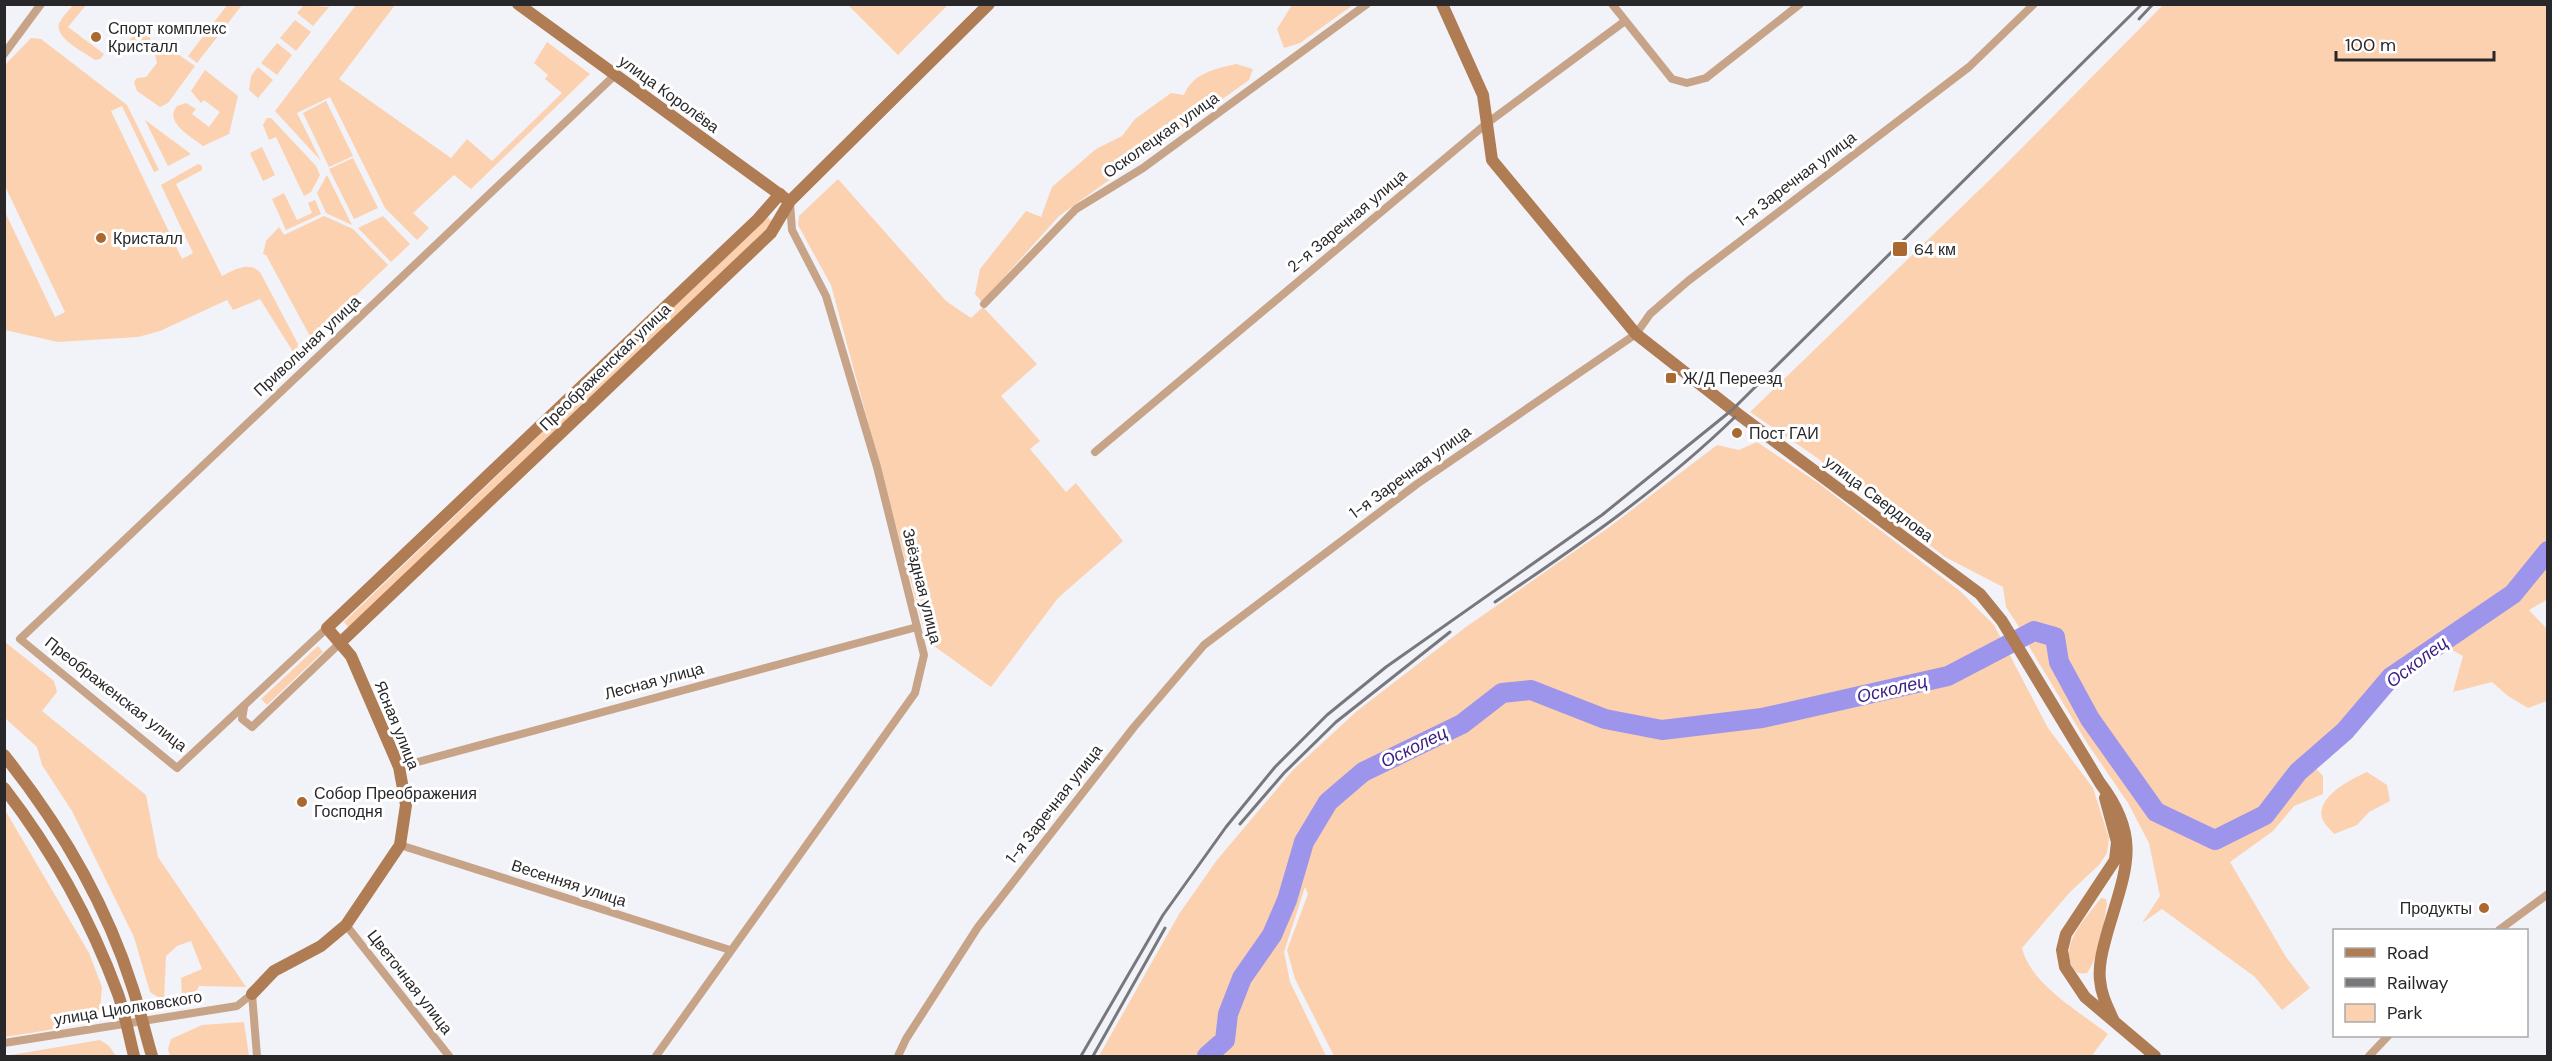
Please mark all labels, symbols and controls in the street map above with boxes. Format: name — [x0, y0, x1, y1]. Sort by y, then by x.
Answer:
place label: Спорт комплекс Кристалл — [108, 18, 226, 57]
scale bar — [2336, 24, 2494, 62]
marker: Спорт комплекс Кристалл — [89, 30, 103, 44]
text: 100 m — [2345, 33, 2396, 57]
street label: улица Королёва — [615, 50, 724, 138]
street label: Осколецкая улица — [1099, 87, 1223, 183]
street label: 1-я Заречная улица — [1732, 127, 1860, 231]
street label: 2-я Заречная улица — [1283, 165, 1411, 277]
place label: Кристалл — [113, 228, 183, 249]
marker: Кристалл — [94, 231, 108, 245]
place label: 64 км — [1914, 239, 1956, 260]
marker: 64 км — [1891, 240, 1909, 258]
street label: Привольная улица — [249, 291, 365, 401]
street label: Преображенская улица — [535, 299, 675, 435]
place label: Ж/Д Переезд — [1683, 368, 1783, 389]
marker: Ж/Д Переезд — [1664, 371, 1678, 385]
street label: 1-я Заречная улица — [1345, 421, 1475, 523]
place label: Пост ГАИ — [1749, 423, 1819, 444]
marker: Пост ГАИ — [1730, 426, 1744, 440]
street label: улица Свердлова — [1821, 451, 1938, 547]
street label: Звёздная улица — [898, 526, 946, 646]
water label: Осколец — [2381, 631, 2453, 693]
street label: Преображенская улица — [41, 632, 191, 756]
street label: Лесная улица — [602, 658, 706, 704]
water label: Осколец — [1854, 669, 1930, 709]
street label: Ясная улица — [370, 677, 424, 773]
water label: Осколец — [1377, 721, 1451, 773]
street label: 1-я Заречная улица — [1001, 740, 1107, 868]
place label: Собор Преображения Господня — [314, 783, 477, 822]
marker: Собор Преображения Господня — [295, 795, 309, 809]
street label: Весенняя улица — [509, 855, 629, 912]
place label: Продукты — [2400, 898, 2472, 919]
marker: Продукты — [2477, 901, 2491, 915]
street label: Цветочная улица — [363, 925, 457, 1039]
legend — [2333, 929, 2528, 1037]
text: Road — [2387, 941, 2429, 965]
text: Railway — [2387, 971, 2449, 995]
street label: улица Циолковского — [52, 986, 204, 1030]
text: Park — [2387, 1001, 2423, 1025]

